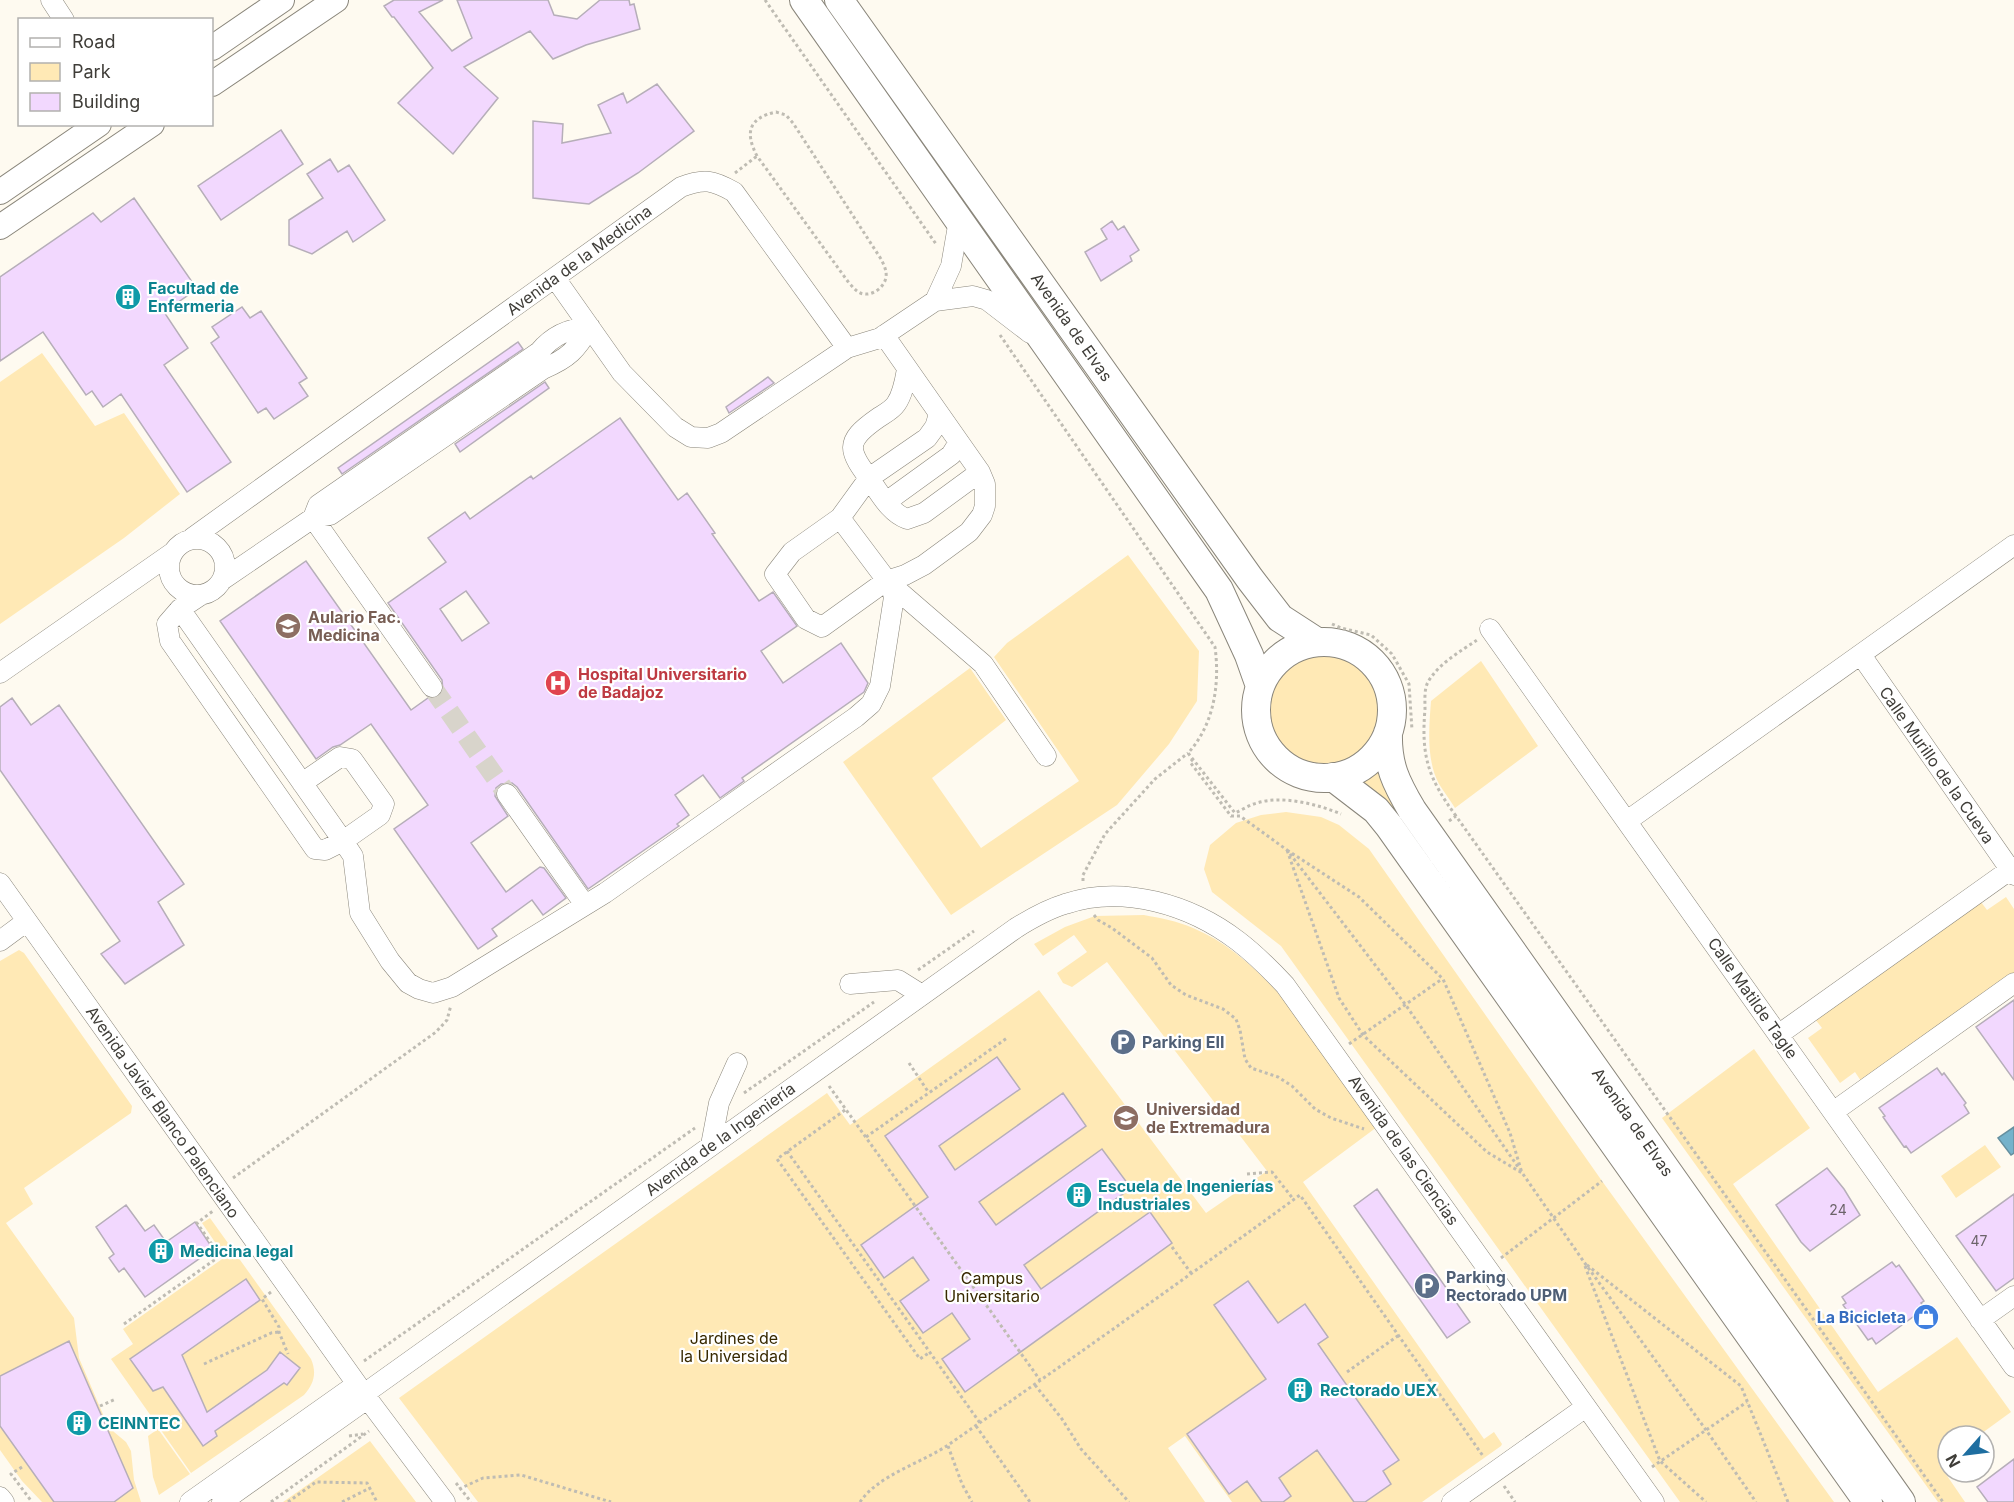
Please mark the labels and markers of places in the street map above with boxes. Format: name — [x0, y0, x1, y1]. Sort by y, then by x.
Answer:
place label: Facultad de Enfermeria — [148, 278, 239, 316]
building icon: Facultad de Enfermeria — [113, 282, 143, 312]
place label: Aulario Fac. Medicina — [308, 607, 401, 645]
school or university icon: Aulario Fac. Medicina — [273, 611, 303, 641]
place label: Hospital Universitario de Badajoz — [578, 664, 747, 702]
hospital icon: Hospital Universitario de Badajoz — [543, 668, 573, 698]
parking icon: Parking EII — [1108, 1027, 1138, 1057]
place label: Parking EII — [1142, 1032, 1224, 1052]
place label: Universidad de Extremadura — [1146, 1099, 1270, 1137]
school or university icon: Universidad de Extremadura — [1111, 1103, 1141, 1133]
place label: Escuela de Ingenierías Industriales — [1098, 1176, 1274, 1214]
building icon: Escuela de Ingenierías Industriales — [1064, 1180, 1094, 1210]
building icon: Medicina legal — [146, 1236, 176, 1266]
place label: Medicina legal — [180, 1241, 293, 1261]
place label: Parking Rectorado UPM — [1446, 1267, 1567, 1305]
parking icon: Parking Rectorado UPM — [1412, 1271, 1442, 1301]
shop icon: La Bicicleta — [1911, 1302, 1941, 1332]
place label: La Bicicleta — [1817, 1307, 1906, 1327]
building icon: Rectorado UEX — [1285, 1375, 1315, 1405]
place label: Rectorado UEX — [1320, 1380, 1437, 1400]
building icon: CEINNTEC — [64, 1408, 94, 1438]
place label: CEINNTEC — [98, 1413, 181, 1433]

